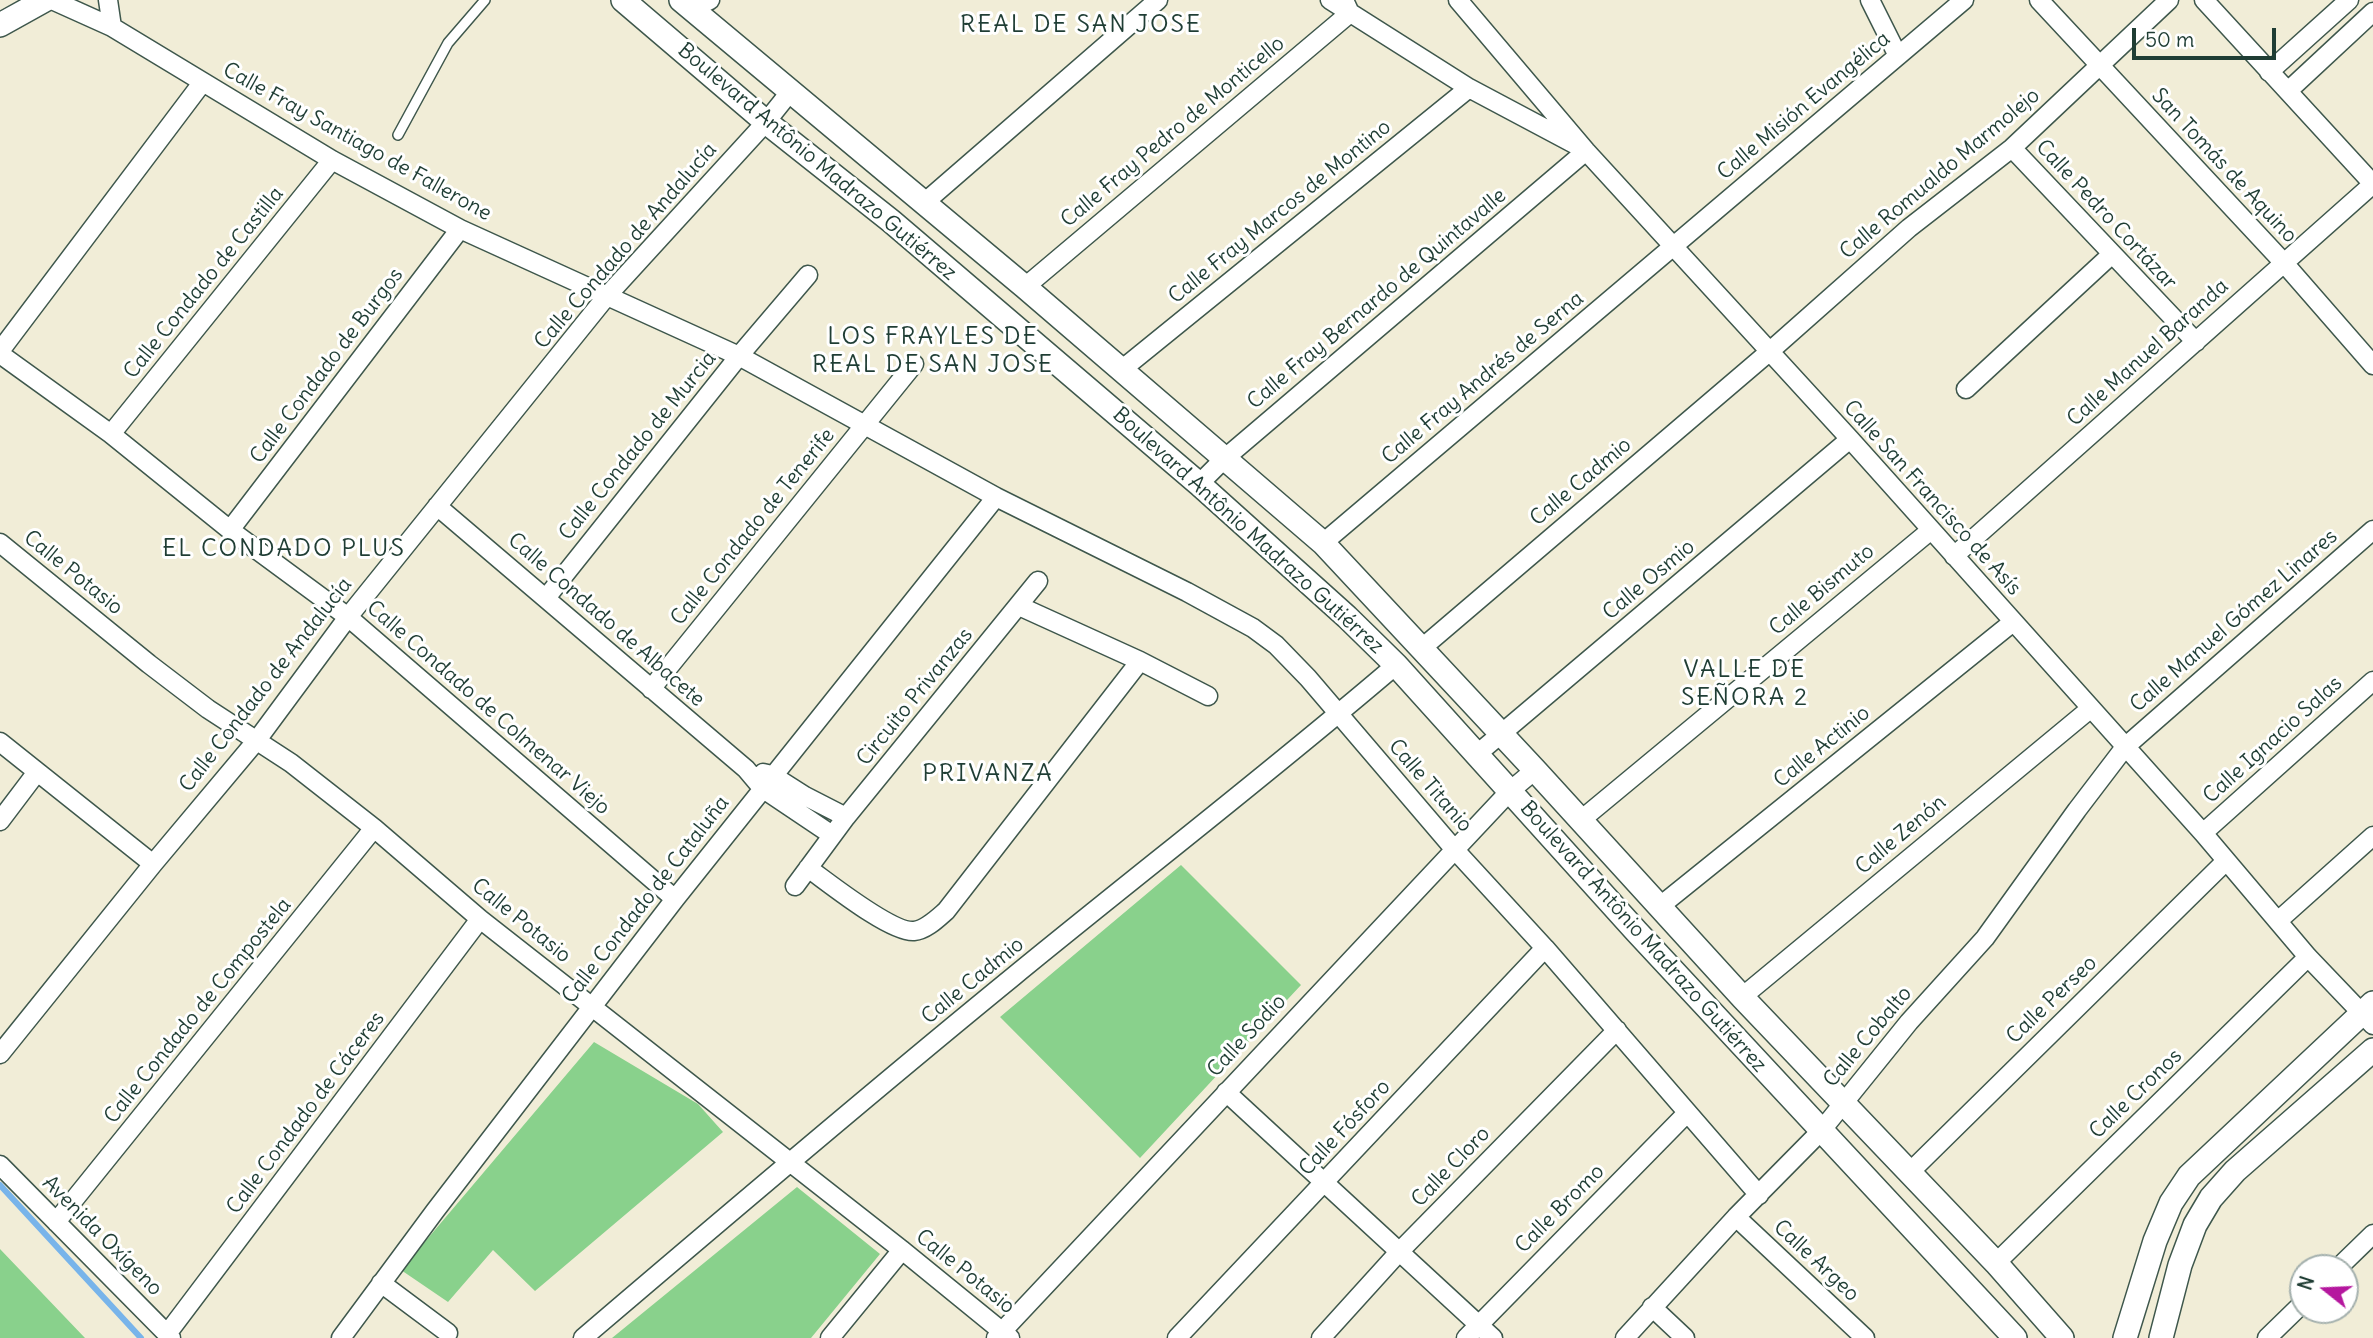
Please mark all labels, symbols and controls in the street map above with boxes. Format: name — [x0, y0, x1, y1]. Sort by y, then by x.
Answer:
district label: REAL DE SAN JOSE — [962, 11, 1200, 39]
scale bar — [2135, 14, 2278, 58]
street label: Calle Misión Evangélica — [1713, 26, 1895, 186]
text: 50 m — [2145, 26, 2194, 53]
street label: Calle Fray Pedro de Monticello — [1056, 31, 1290, 233]
street label: Boulevard Antônio Madrazo Gutiérrez — [672, 38, 962, 286]
street label: Calle Fray Santiago de Fallerone — [218, 57, 496, 227]
street label: Calle Romualdo Marmolejo — [1835, 83, 2045, 265]
street label: San Tomás de Aquino — [2146, 84, 2302, 248]
street label: Calle Fray Marcos de Montino — [1164, 115, 1396, 309]
street label: Calle Pedro Cortázar — [2030, 135, 2182, 295]
street label: Calle Condado de Andalucía — [530, 138, 722, 354]
street label: Calle Condado de Castilla — [119, 182, 289, 384]
street label: Calle Fray Bernardo de Quintavalle — [1243, 183, 1511, 415]
street label: Calle Condado de Burgos — [245, 263, 409, 469]
street label: Calle Manuel Baranda — [2062, 274, 2234, 432]
street label: Calle Fray Andrés de Serna — [1377, 286, 1589, 470]
district label: LOS FRAYLES DE REAL DE SAN JOSE — [814, 323, 1052, 379]
street label: Calle Condado de Murcia — [554, 346, 722, 546]
street label: Calle San Francisco de Asís — [1838, 395, 2026, 601]
street label: Boulevard Antônio Madrazo Gutiérrez — [1107, 402, 1389, 660]
street label: Calle Condado de Tenerife — [666, 423, 840, 631]
street label: Calle Cadmio — [1525, 432, 1637, 532]
street label: Calle Manuel Gómez Linares — [2125, 524, 2343, 718]
street label: Calle Potasio — [18, 525, 128, 621]
street label: Calle Condado de Albacete — [503, 528, 709, 712]
street label: Calle Osmio — [1598, 534, 1700, 626]
district label: EL CONDADO PLUS — [164, 535, 404, 563]
street label: Calle Bismuto — [1765, 539, 1879, 641]
street label: Calle Condado de Andalucía — [174, 573, 358, 797]
street label: Calle Condado de Colmenar Viejo — [361, 595, 615, 821]
street label: Circuito Privanzas — [852, 623, 978, 771]
district label: VALLE DE SEÑORA 2 — [1682, 656, 1808, 712]
street label: Calle Ignacio Salas — [2198, 671, 2348, 809]
street label: Calle Actinio — [1769, 701, 1875, 793]
street label: Calle Titanio — [1383, 734, 1477, 838]
district label: PRIVANZA — [923, 760, 1053, 788]
street label: Calle Zenón — [1851, 790, 1951, 880]
street label: Calle Condado de Cataluña — [557, 791, 735, 1009]
street label: Boulevard Antônio Madrazo Gutiérrez — [1514, 796, 1772, 1078]
street label: Calle Potasio — [466, 873, 576, 969]
street label: Calle Condado de Compostela — [99, 893, 297, 1129]
street label: Calle Cadmio — [917, 932, 1029, 1030]
street label: Calle Perseo — [2002, 951, 2102, 1049]
street label: Calle Cobalto — [1819, 981, 1917, 1093]
street label: Calle Sodio — [1202, 989, 1292, 1083]
street label: Calle Condado de Cáceres — [222, 1007, 390, 1219]
street label: Calle Cronos — [2085, 1044, 2187, 1144]
street label: Calle Fósforo — [1294, 1075, 1396, 1181]
street label: Calle Cloro — [1407, 1122, 1495, 1212]
street label: Calle Bromo — [1510, 1159, 1610, 1259]
street label: Avenida Oxígeno — [37, 1171, 167, 1301]
street label: Calle Argeo — [1768, 1215, 1864, 1307]
street label: Calle Potasio — [910, 1224, 1020, 1320]
north arrow — [2289, 1254, 2359, 1324]
text: N — [2292, 1273, 2319, 1293]

